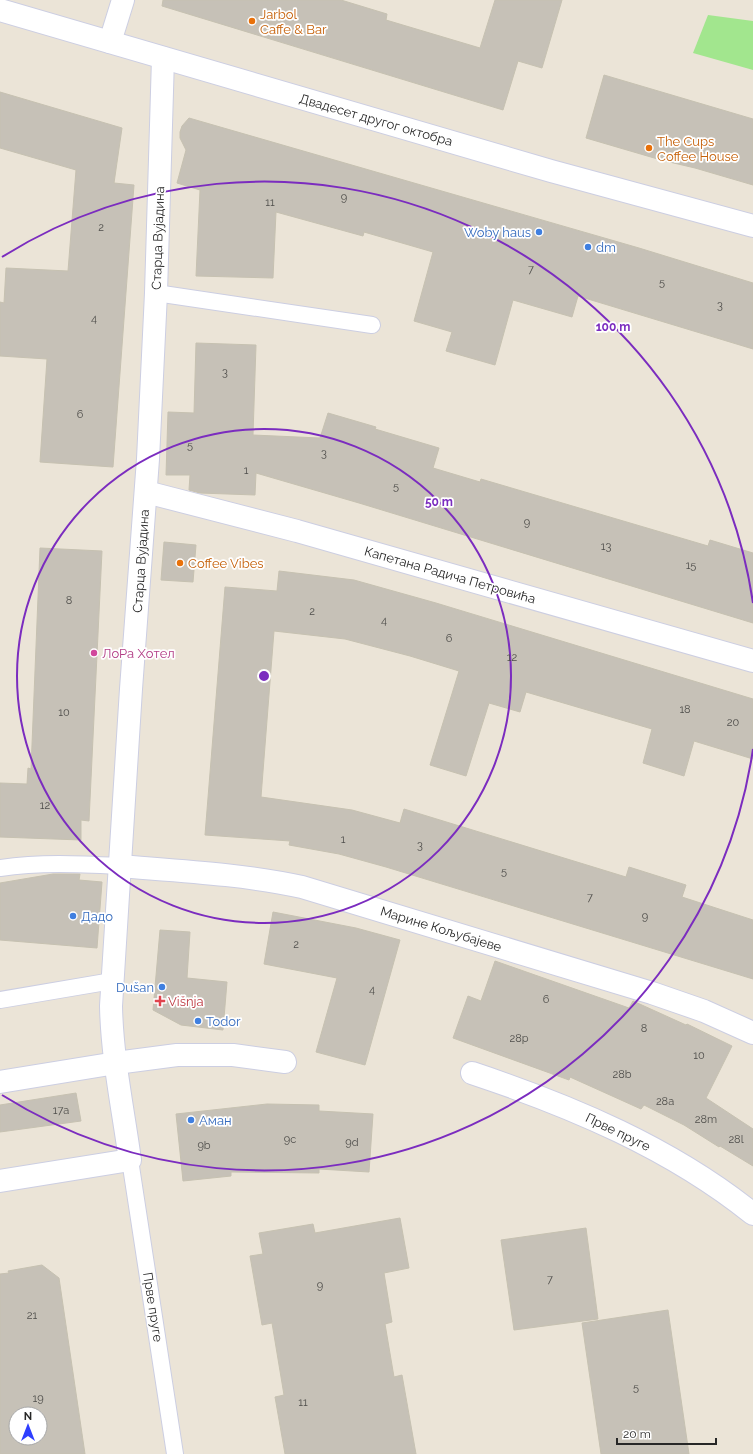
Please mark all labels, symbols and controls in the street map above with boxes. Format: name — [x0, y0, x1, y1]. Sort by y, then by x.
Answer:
place label: Jarbol Caffe & Bar — [260, 7, 327, 37]
marker: Jarbol Caffe & Bar — [247, 16, 257, 26]
street label: Двадесет другог октобра — [298, 91, 454, 149]
place label: The Cups Coffee House — [657, 134, 739, 164]
marker: The Cups Coffee House — [644, 143, 654, 153]
street label: Старца Вујадина — [149, 186, 167, 290]
house number: 9 — [341, 191, 347, 204]
house number: 11 — [265, 196, 275, 209]
house number: 2 — [98, 221, 104, 234]
place label: Woby haus — [464, 225, 531, 240]
marker: Woby haus — [534, 227, 544, 237]
place label: dm — [596, 240, 616, 255]
marker: dm — [583, 242, 593, 252]
house number: 7 — [528, 263, 534, 276]
house number: 5 — [659, 276, 665, 289]
house number: 3 — [717, 299, 723, 312]
house number: 4 — [91, 312, 97, 325]
text: 100 m — [596, 320, 630, 334]
house number: 3 — [222, 366, 228, 379]
house number: 6 — [77, 408, 84, 421]
house number: 5 — [187, 439, 193, 452]
house number: 3 — [321, 447, 327, 460]
house number: 1 — [244, 464, 249, 477]
house number: 5 — [393, 480, 399, 493]
text: 50 m — [425, 495, 453, 509]
street label: Старца Вујадина — [130, 509, 152, 613]
house number: 9 — [524, 516, 530, 529]
house number: 13 — [601, 540, 611, 553]
street label: Капетана Радича Петровића — [363, 543, 537, 607]
place label: Coffee Vibes — [188, 556, 264, 571]
marker: Coffee Vibes — [175, 558, 185, 568]
house number: 15 — [686, 559, 696, 572]
house number: 8 — [66, 594, 72, 607]
house number: 2 — [309, 605, 315, 618]
house number: 4 — [381, 614, 387, 627]
house number: 6 — [446, 632, 453, 645]
place label: ЛоРа Хотел — [102, 646, 175, 661]
marker: ЛоРа Хотел — [89, 648, 99, 658]
house number: 12 — [507, 651, 517, 664]
centre of rings — [257, 669, 271, 683]
house number: 18 — [679, 703, 691, 716]
house number: 10 — [58, 706, 70, 719]
house number: 20 — [727, 716, 739, 729]
house number: 12 — [40, 799, 50, 812]
house number: 1 — [341, 833, 346, 846]
house number: 3 — [417, 839, 423, 852]
house number: 5 — [501, 865, 507, 878]
house number: 7 — [587, 891, 593, 904]
street label: Марине Кољубајеве — [379, 903, 504, 955]
place label: Дадо — [81, 909, 113, 924]
house number: 9 — [642, 910, 648, 923]
marker: Дадо — [68, 911, 78, 921]
house number: 2 — [293, 938, 299, 951]
place label: Dušan — [116, 980, 154, 995]
marker: Dušan — [157, 982, 167, 992]
house number: 4 — [369, 983, 375, 996]
house number: 6 — [543, 993, 550, 1006]
place label: Višnja — [168, 994, 204, 1009]
marker: Višnja — [155, 996, 165, 1006]
place label: Todor — [206, 1014, 241, 1029]
marker: Todor — [193, 1016, 203, 1026]
house number: 8 — [641, 1022, 647, 1035]
house number: 28p — [509, 1032, 529, 1045]
house number: 10 — [693, 1049, 705, 1062]
house number: 28b — [612, 1068, 632, 1081]
house number: 28a — [656, 1095, 674, 1108]
house number: 17a — [53, 1104, 69, 1117]
street label: Прве пруге — [583, 1110, 653, 1154]
place label: Аман — [199, 1113, 232, 1128]
house number: 28m — [695, 1113, 717, 1126]
marker: Аман — [186, 1115, 196, 1125]
house number: 9c — [284, 1133, 296, 1146]
house number: 28l — [728, 1133, 744, 1146]
house number: 9d — [345, 1136, 359, 1149]
house number: 9b — [197, 1139, 211, 1152]
street label: Прве пруге — [140, 1271, 166, 1343]
house number: 7 — [547, 1273, 553, 1286]
house number: 9 — [317, 1279, 323, 1292]
house number: 21 — [27, 1309, 38, 1322]
house number: 5 — [633, 1381, 639, 1394]
house number: 19 — [32, 1392, 44, 1405]
house number: 11 — [298, 1396, 308, 1409]
north arrow — [8, 1406, 48, 1446]
text: N — [24, 1410, 32, 1423]
scale bar — [617, 1420, 716, 1446]
text: 20 m — [623, 1427, 651, 1441]

